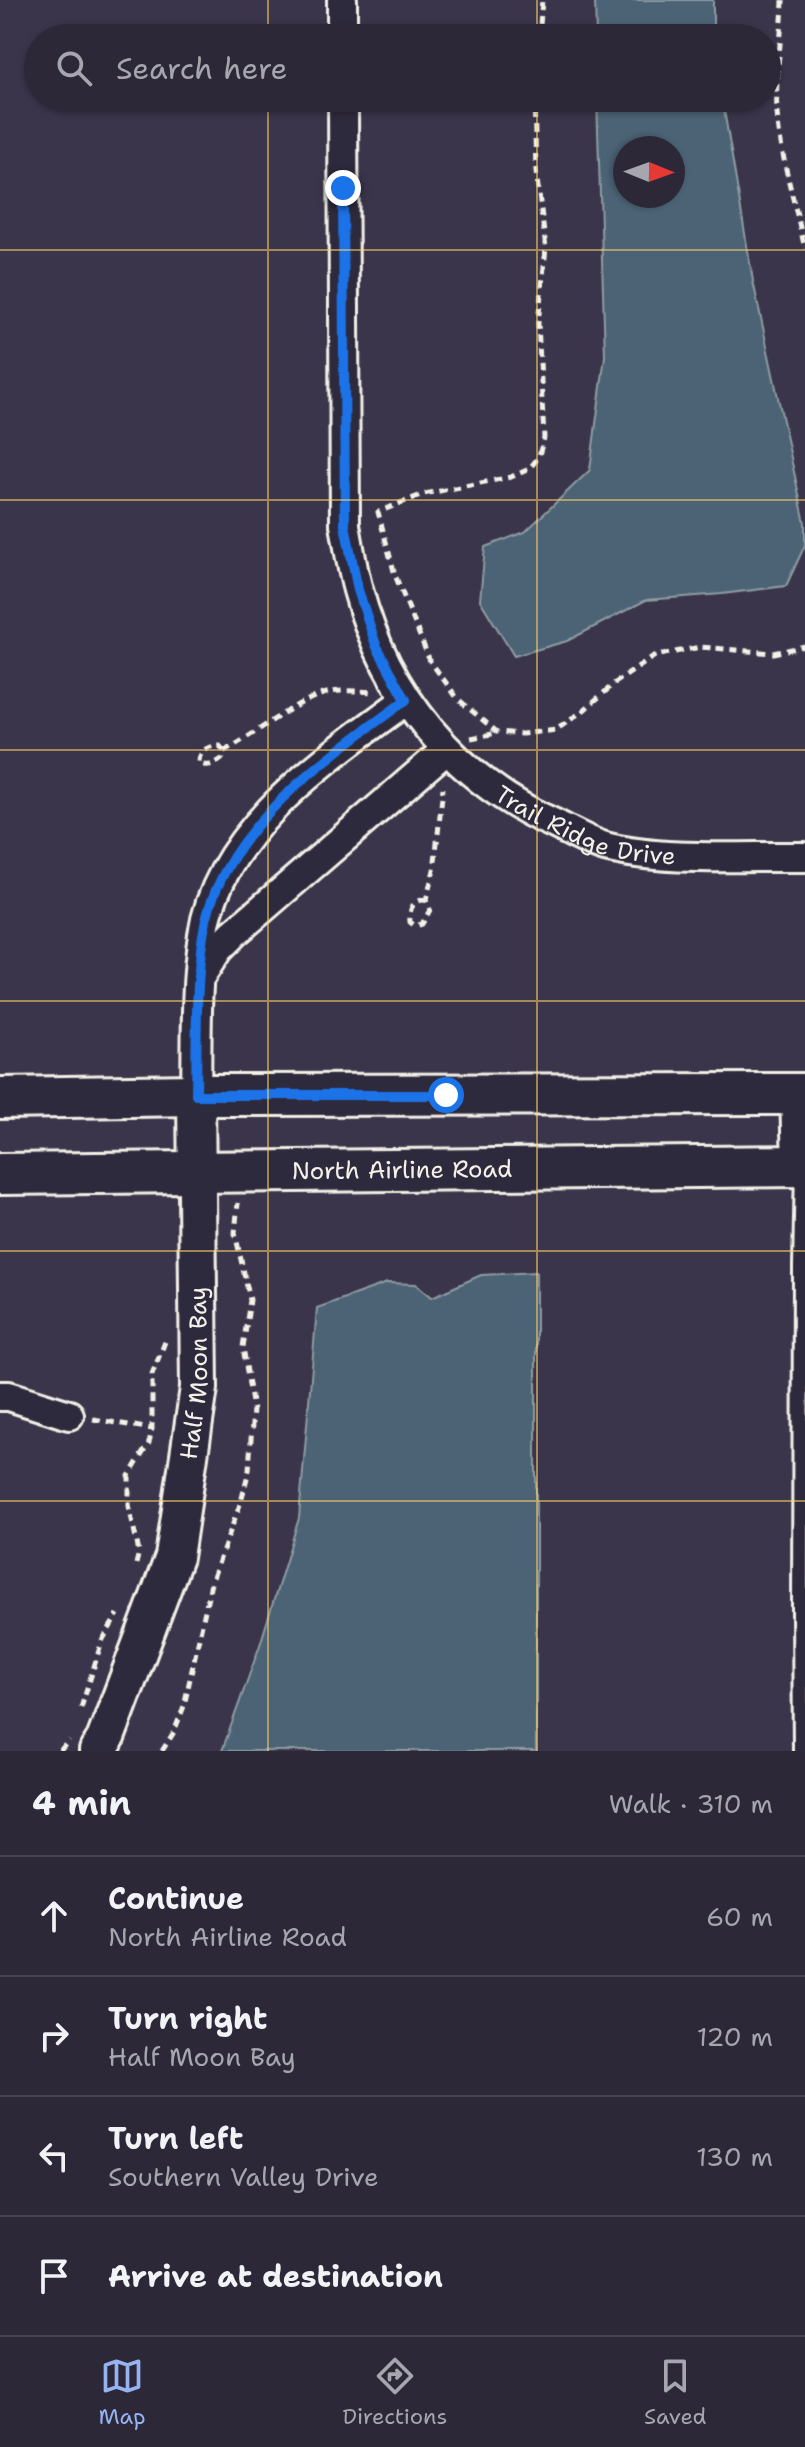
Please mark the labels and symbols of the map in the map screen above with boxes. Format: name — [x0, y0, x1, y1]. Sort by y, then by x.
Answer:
north arrow — [613, 136, 685, 208]
route end — [325, 170, 361, 206]
street label: Trail Ridge Drive — [489, 778, 677, 872]
route start — [428, 1077, 464, 1113]
street label: North Airline Road — [291, 1153, 513, 1187]
street label: Half Moon Bay — [173, 1287, 216, 1462]

